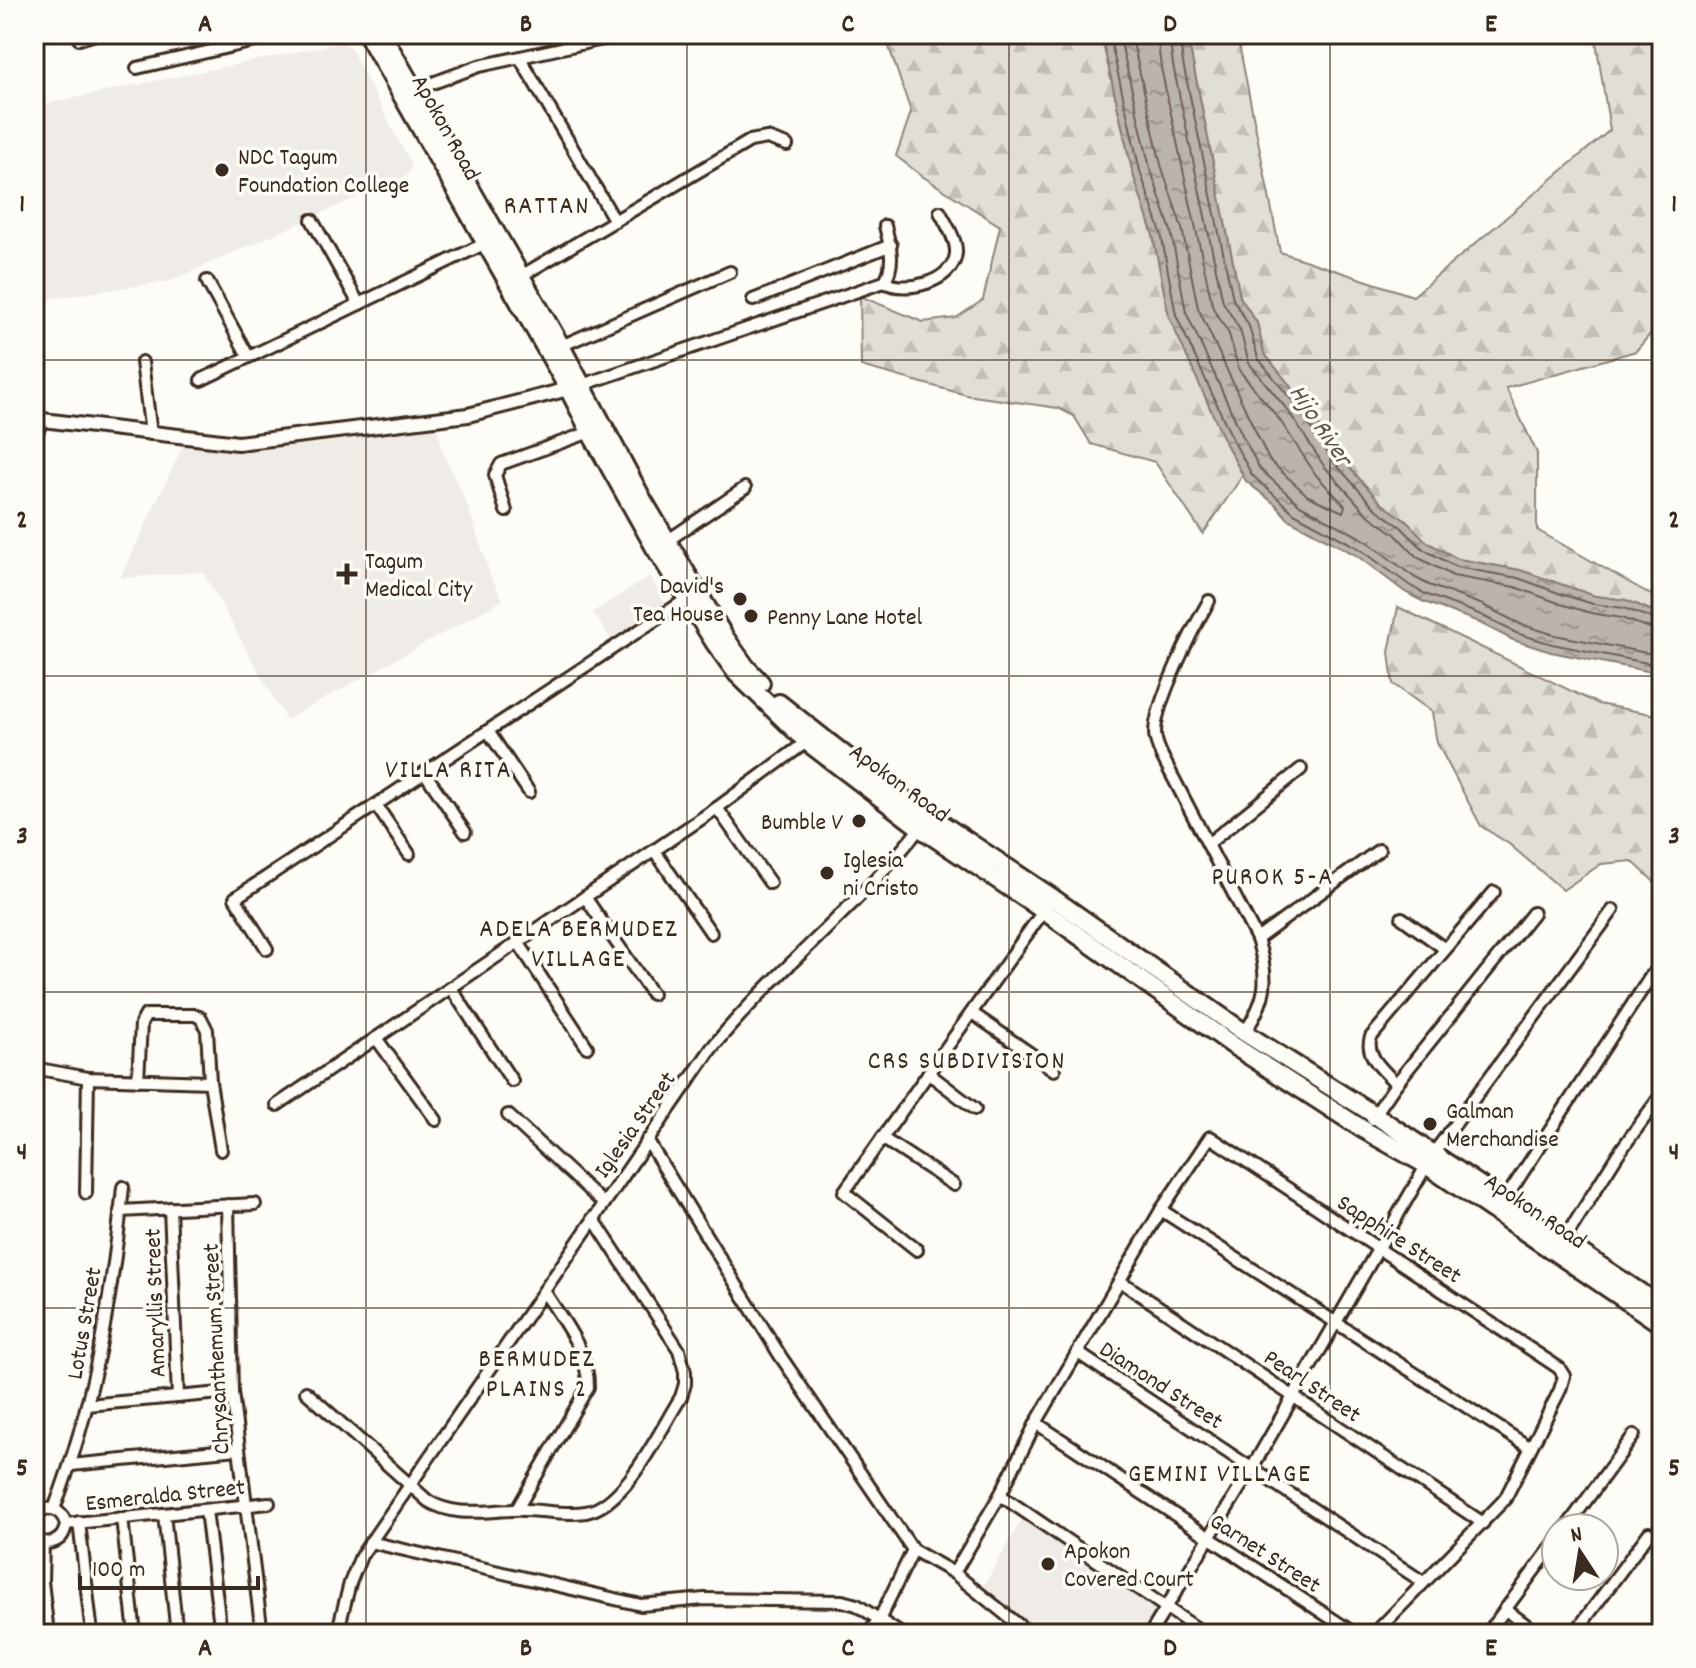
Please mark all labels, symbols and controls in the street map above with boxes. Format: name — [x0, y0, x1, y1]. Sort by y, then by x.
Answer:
text: A — [198, 7, 212, 44]
text: B — [520, 7, 532, 44]
text: C — [842, 7, 855, 44]
text: D — [1163, 7, 1177, 44]
text: E — [1485, 7, 1497, 44]
street label: Apokon Road — [401, 69, 488, 188]
place label: NDC Tagum Foundation College — [238, 142, 409, 204]
marker: NDC Tagum Foundation College — [213, 161, 231, 179]
text: 1 — [19, 187, 25, 224]
text: 1 — [1671, 187, 1677, 224]
district label: RATTAN — [504, 189, 590, 226]
water label: Hijo River — [1278, 378, 1362, 477]
text: 2 — [16, 503, 28, 540]
text: 2 — [1668, 503, 1680, 540]
place label: Tagum Medical City — [365, 546, 473, 608]
marker: Tagum Medical City — [336, 563, 358, 585]
place label: David's Tea House — [633, 571, 724, 633]
marker: David's Tea House — [731, 590, 749, 608]
place label: Penny Lane Hotel — [767, 602, 922, 636]
marker: Penny Lane Hotel — [742, 607, 760, 625]
street label: Apokon Road — [841, 736, 955, 833]
district label: VILLA RITA — [385, 753, 513, 790]
place label: Bumble V — [761, 807, 843, 841]
marker: Bumble V — [850, 812, 868, 830]
text: 3 — [16, 819, 28, 856]
text: 3 — [1668, 819, 1680, 856]
place label: Iglesia ni Cristo — [843, 845, 919, 907]
district label: PUROK 5-A — [1211, 860, 1335, 897]
marker: Iglesia ni Cristo — [818, 864, 836, 882]
district label: ADELA BERMUDEZ VILLAGE — [479, 912, 679, 979]
district label: CRS SUBDIVISION — [868, 1044, 1066, 1081]
street label: Iglesia Street — [587, 1065, 686, 1186]
place label: Galman Merchandise — [1446, 1096, 1559, 1158]
marker: Galman Merchandise — [1421, 1115, 1439, 1133]
text: 4 — [17, 1135, 27, 1172]
text: 4 — [1669, 1135, 1679, 1172]
street label: Apokon Road — [1476, 1166, 1592, 1259]
street label: Sapphire Street — [1329, 1187, 1468, 1294]
street label: Amaryllis Street — [137, 1228, 177, 1378]
street label: Chrysanthemum Street — [195, 1242, 241, 1455]
street label: Lotus Street — [59, 1264, 113, 1382]
street label: Diamond Street — [1092, 1334, 1229, 1439]
district label: BERMUDEZ PLAINS 2 — [478, 1342, 596, 1409]
street label: Pearl Street — [1256, 1342, 1367, 1433]
text: 5 — [16, 1451, 28, 1488]
text: 5 — [1668, 1451, 1680, 1488]
district label: GEMINI VILLAGE — [1128, 1457, 1312, 1494]
street label: Esmeralda Street — [84, 1472, 247, 1522]
street label: Garnet Street — [1202, 1506, 1327, 1603]
north arrow — [1540, 1512, 1620, 1592]
text: N — [1568, 1520, 1585, 1552]
place label: Apokon Covered Court — [1064, 1536, 1194, 1598]
scale bar — [80, 1540, 258, 1590]
text: 100 m — [92, 1554, 145, 1588]
marker: Apokon Covered Court — [1039, 1555, 1057, 1573]
text: A — [198, 1631, 212, 1668]
text: B — [520, 1631, 532, 1668]
text: C — [842, 1631, 855, 1668]
text: D — [1163, 1631, 1177, 1668]
text: E — [1485, 1631, 1497, 1668]

